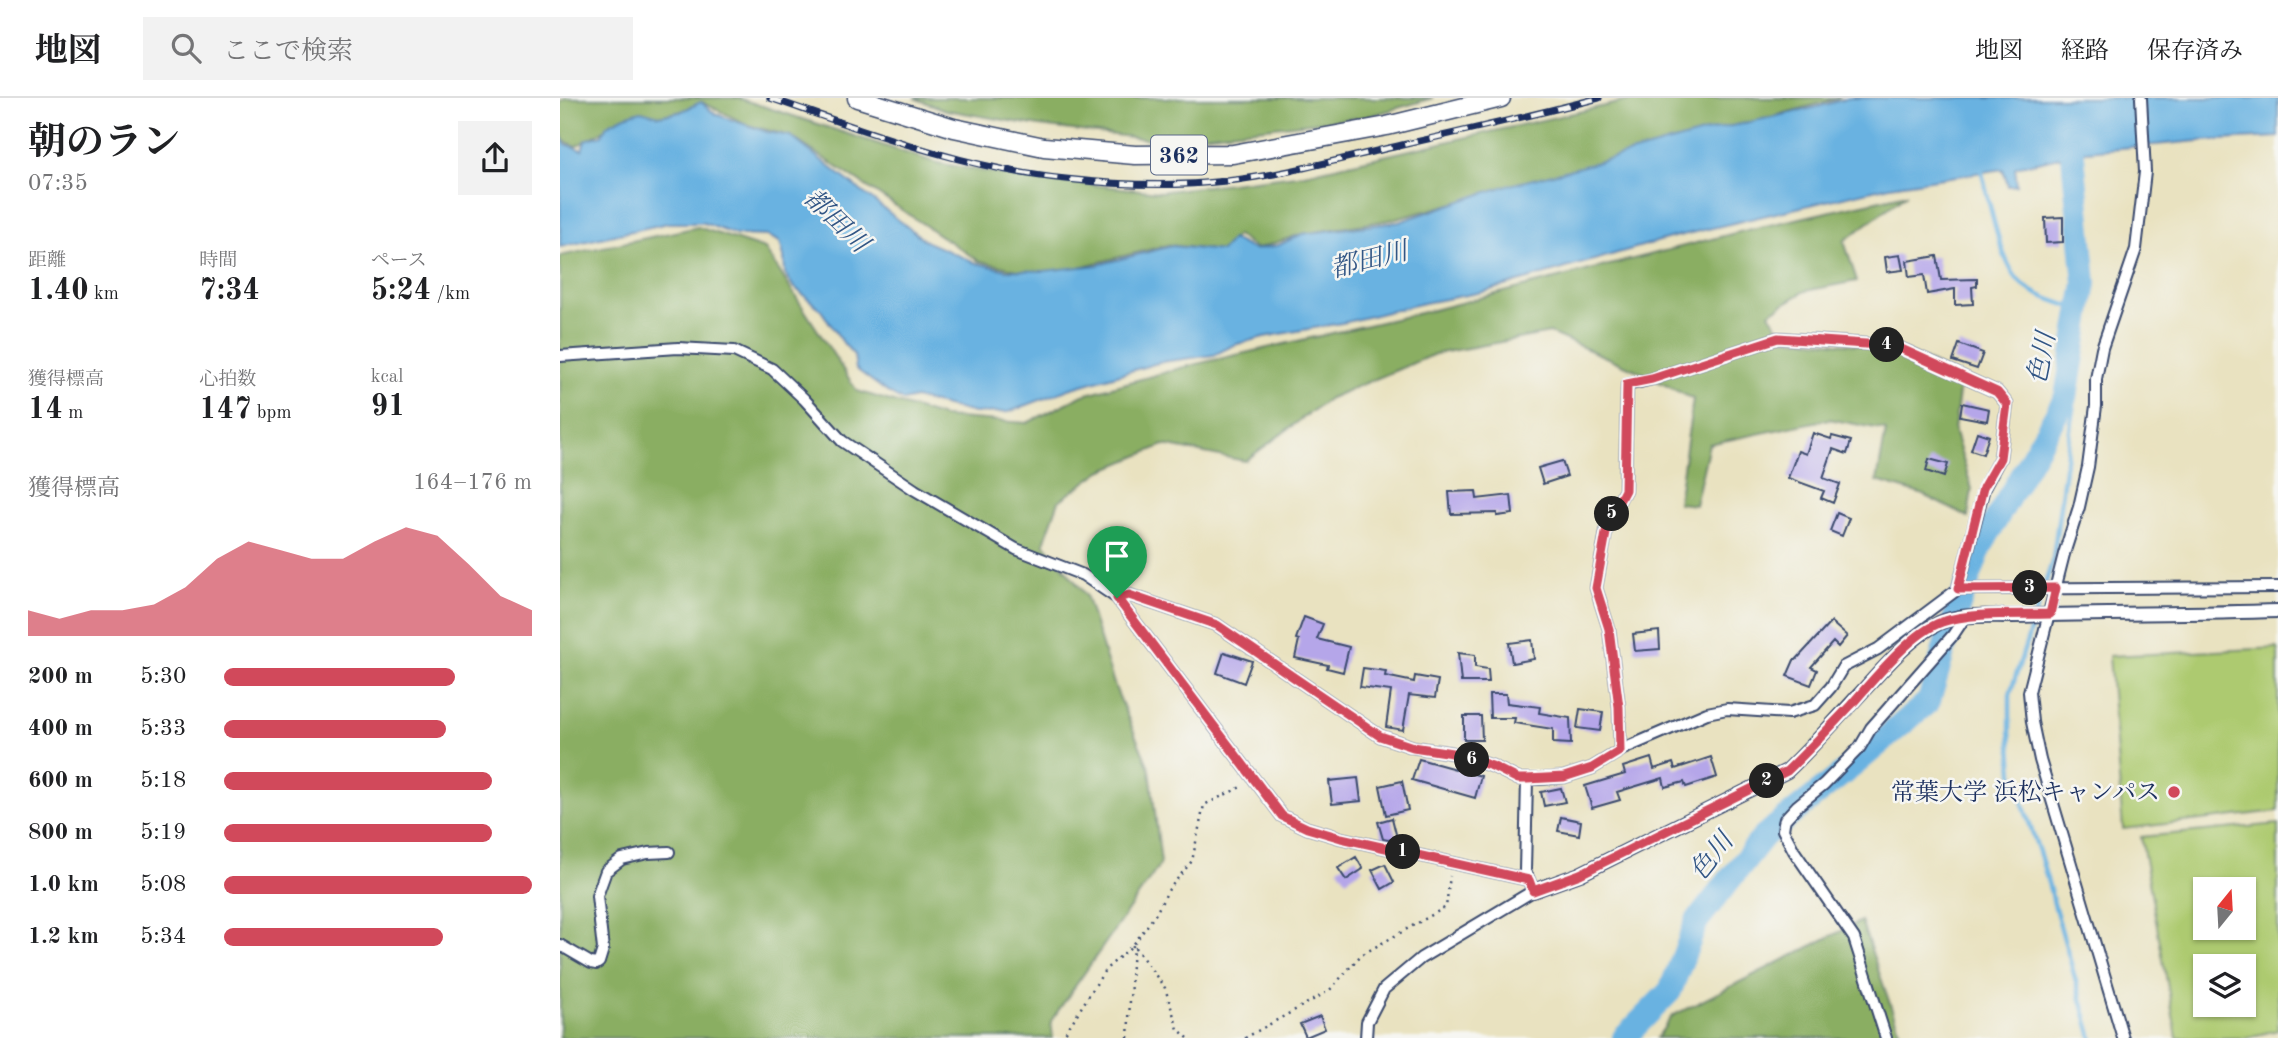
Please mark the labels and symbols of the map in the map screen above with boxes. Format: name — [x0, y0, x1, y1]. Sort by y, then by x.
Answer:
road number: 362 — [1151, 136, 1207, 174]
water label: 都田川 — [799, 184, 876, 260]
water label: 都田川 — [1328, 236, 1413, 283]
water label: 色川 — [2023, 327, 2061, 386]
pin: 4 — [1870, 328, 1904, 362]
pin: 5 — [1594, 496, 1630, 532]
pin — [1087, 526, 1147, 598]
pin: 3 — [2012, 570, 2048, 606]
pin: 6 — [1454, 742, 1490, 778]
pin: 2 — [1750, 764, 1784, 798]
place label: 常葉大学 浜松キャンパス — [1891, 779, 2160, 806]
marker: 常葉大学 浜松キャンパス — [2166, 784, 2182, 800]
water label: 色川 — [1685, 825, 1741, 886]
pin: 1 — [1386, 834, 1420, 870]
north arrow — [2193, 877, 2256, 940]

